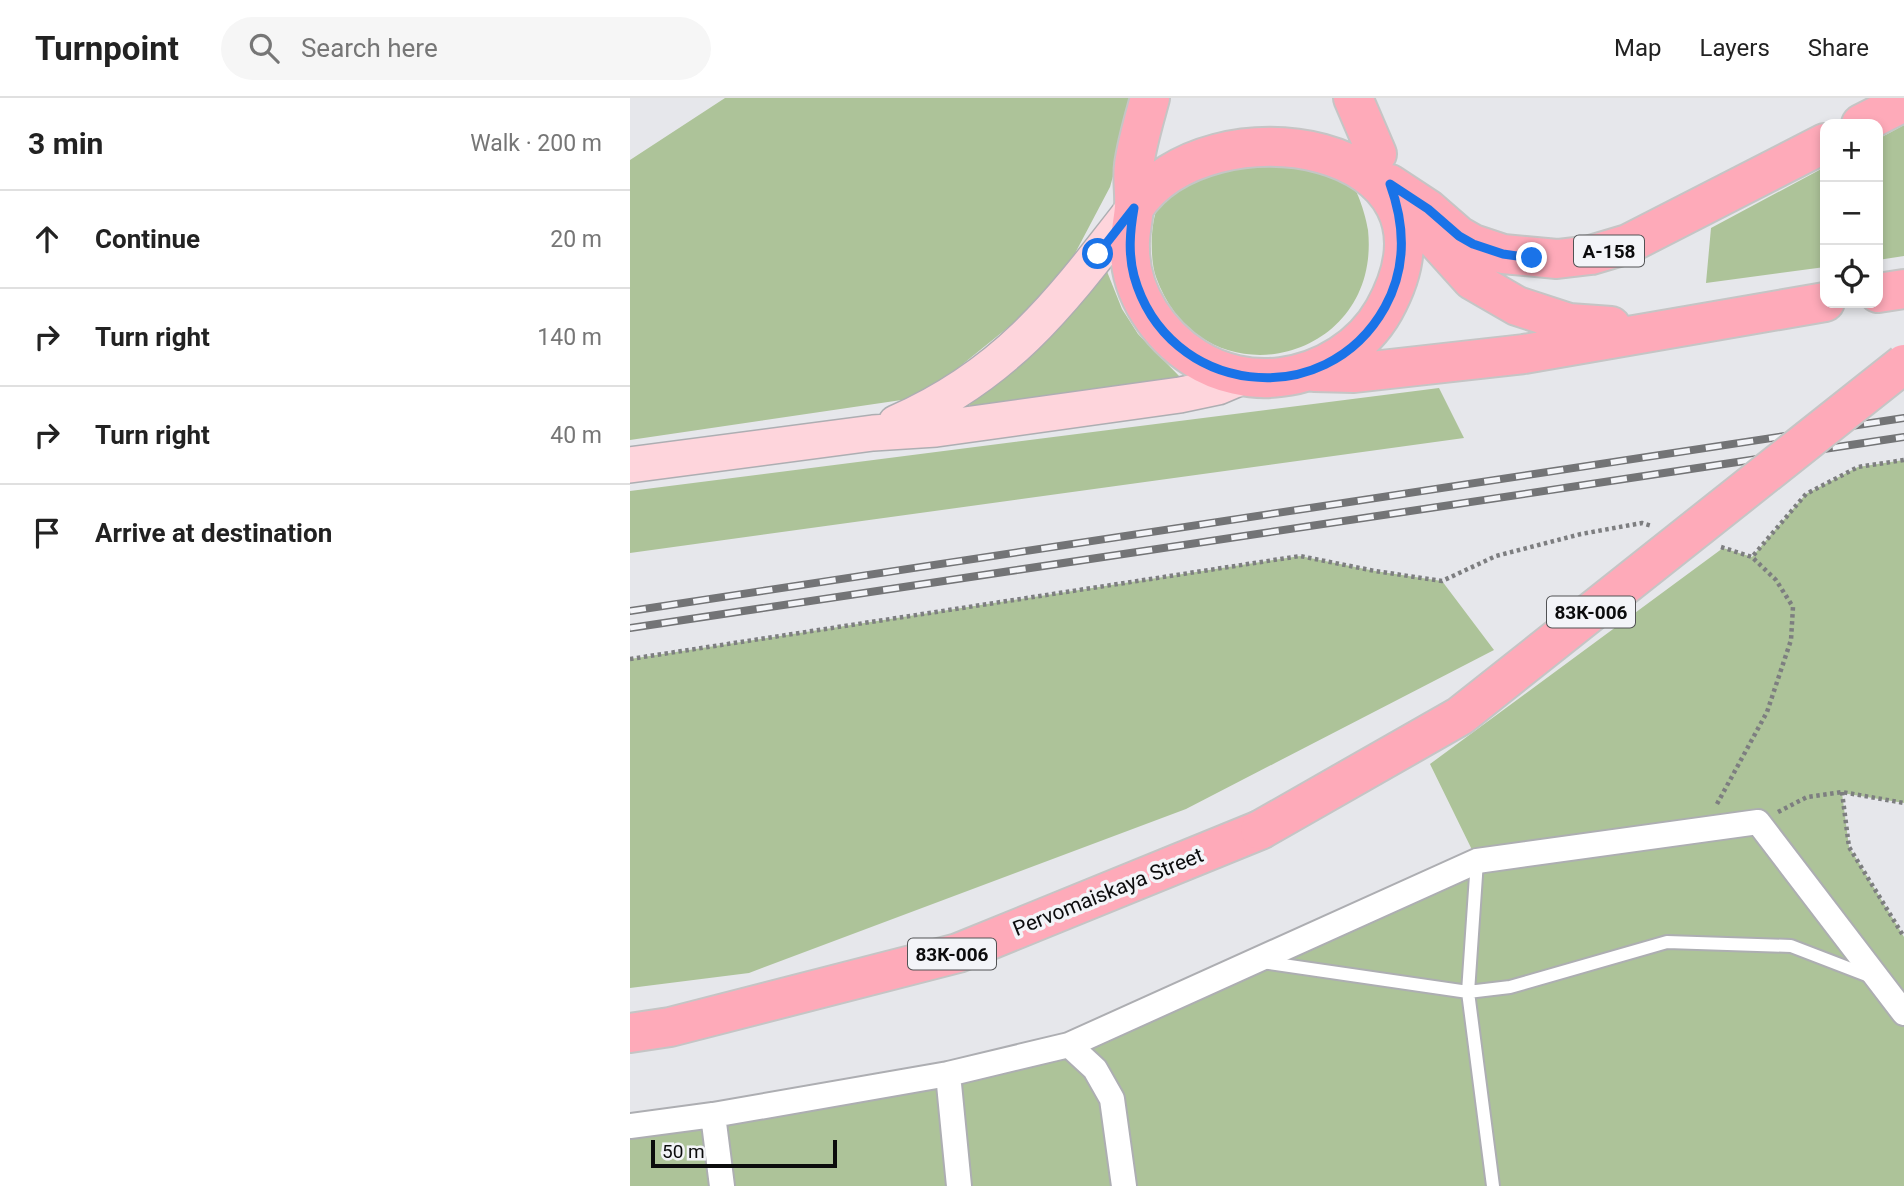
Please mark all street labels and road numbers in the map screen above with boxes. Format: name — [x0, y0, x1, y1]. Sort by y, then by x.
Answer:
road number: А-158 — [1574, 236, 1644, 266]
road number: 83К-006 — [1547, 597, 1635, 628]
street label: Pervomaiskaya Street — [1009, 843, 1207, 941]
road number: 83К-006 — [908, 939, 996, 970]

